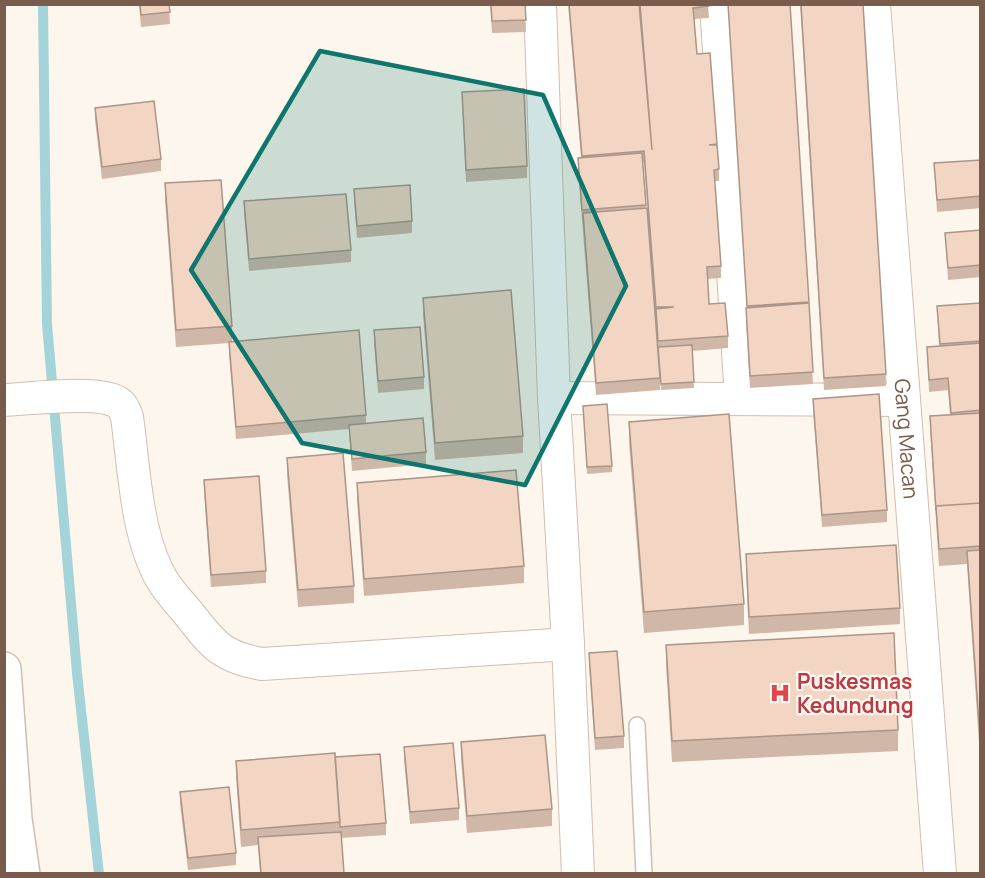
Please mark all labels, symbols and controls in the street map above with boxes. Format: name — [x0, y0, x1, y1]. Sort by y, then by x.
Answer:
street label: Gang Macan — [888, 378, 926, 500]
place label: Puskesmas Kedundung — [797, 667, 914, 719]
hospital icon: Puskesmas Kedundung — [768, 681, 792, 705]

